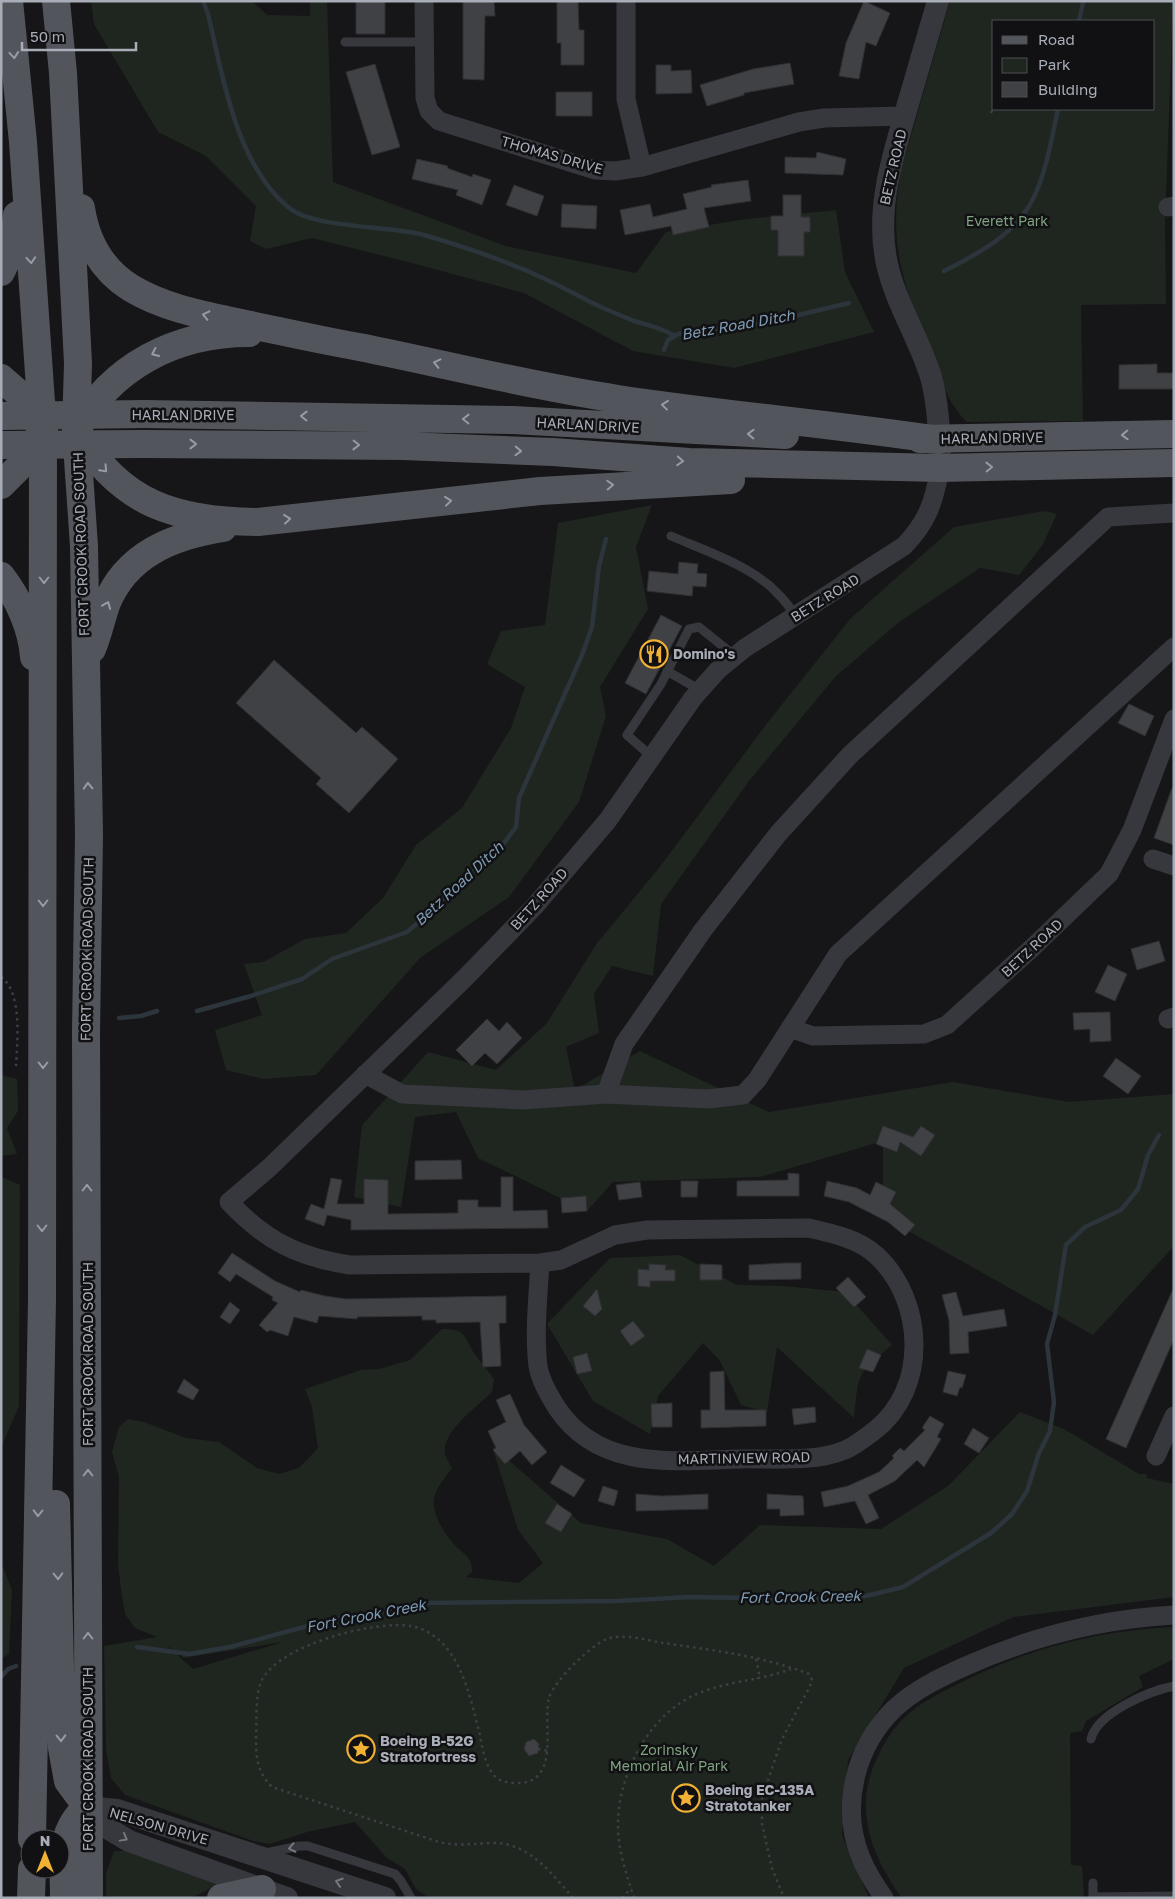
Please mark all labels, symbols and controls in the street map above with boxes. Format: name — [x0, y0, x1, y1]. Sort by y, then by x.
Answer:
scale bar — [22, 20, 136, 52]
legend — [992, 20, 1155, 110]
text: 50 m — [30, 27, 65, 45]
text: Road — [1038, 30, 1075, 48]
one-way arrow — [8, 51, 19, 59]
text: Park — [1038, 55, 1071, 73]
text: Building — [1038, 80, 1098, 98]
street label: BETZ ROAD — [876, 127, 910, 207]
street label: THOMAS DRIVE — [499, 132, 605, 177]
park label: Everett Park — [966, 212, 1048, 229]
one-way arrow — [26, 256, 37, 264]
water label: Betz Road Ditch — [680, 305, 797, 343]
one-way arrow — [202, 310, 211, 321]
one-way arrow — [151, 347, 160, 358]
one-way arrow — [432, 358, 441, 369]
one-way arrow — [661, 400, 669, 411]
street label: HARLAN DRIVE — [131, 406, 235, 423]
one-way arrow — [299, 411, 307, 421]
street label: HARLAN DRIVE — [536, 413, 640, 436]
one-way arrow — [462, 414, 470, 424]
street label: HARLAN DRIVE — [940, 428, 1044, 447]
one-way arrow — [746, 429, 754, 439]
one-way arrow — [1121, 430, 1128, 440]
one-way arrow — [190, 439, 197, 449]
one-way arrow — [352, 440, 360, 450]
one-way arrow — [514, 445, 522, 456]
street label: FORT CROOK ROAD SOUTH — [69, 452, 92, 636]
one-way arrow — [676, 455, 684, 466]
one-way arrow — [986, 462, 993, 472]
one-way arrow — [98, 463, 107, 472]
one-way arrow — [606, 480, 614, 491]
one-way arrow — [445, 496, 453, 507]
one-way arrow — [283, 514, 291, 525]
street label: BETZ ROAD — [787, 570, 862, 625]
one-way arrow — [39, 576, 49, 584]
one-way arrow — [101, 601, 112, 610]
restaurant icon: Domino's — [639, 639, 669, 669]
place label: Domino's — [673, 645, 736, 662]
one-way arrow — [82, 782, 93, 790]
water label: Betz Road Ditch — [410, 837, 507, 929]
street label: FORT CROOK ROAD SOUTH — [76, 857, 97, 1041]
street label: BETZ ROAD — [506, 864, 571, 933]
one-way arrow — [38, 899, 48, 907]
street label: BETZ ROAD — [998, 915, 1066, 980]
one-way arrow — [38, 1062, 48, 1069]
one-way arrow — [82, 1184, 92, 1192]
one-way arrow — [37, 1224, 48, 1232]
street label: FORT CROOK ROAD SOUTH — [79, 1262, 96, 1446]
street label: MARTINVIEW ROAD — [678, 1448, 810, 1467]
one-way arrow — [83, 1469, 93, 1477]
one-way arrow — [33, 1509, 43, 1517]
one-way arrow — [52, 1572, 63, 1580]
water label: Fort Crook Creek — [739, 1586, 862, 1606]
water label: Fort Crook Creek — [304, 1594, 429, 1635]
one-way arrow — [83, 1632, 93, 1640]
street label: FORT CROOK ROAD SOUTH — [79, 1667, 96, 1851]
place label: Boeing B-52G Stratofortress — [380, 1732, 476, 1765]
place icon: Boeing B-52G Stratofortress — [346, 1734, 376, 1764]
one-way arrow — [56, 1735, 67, 1743]
park label: Zorinsky Memorial Air Park — [610, 1741, 728, 1774]
place label: Boeing EC-135A Stratotanker — [705, 1781, 814, 1814]
place icon: Boeing EC-135A Stratotanker — [671, 1783, 701, 1813]
street label: NELSON DRIVE — [108, 1803, 210, 1848]
north arrow — [20, 1829, 70, 1879]
text: N — [40, 1832, 50, 1849]
one-way arrow — [119, 1832, 128, 1842]
one-way arrow — [287, 1842, 296, 1852]
one-way arrow — [335, 1878, 344, 1888]

